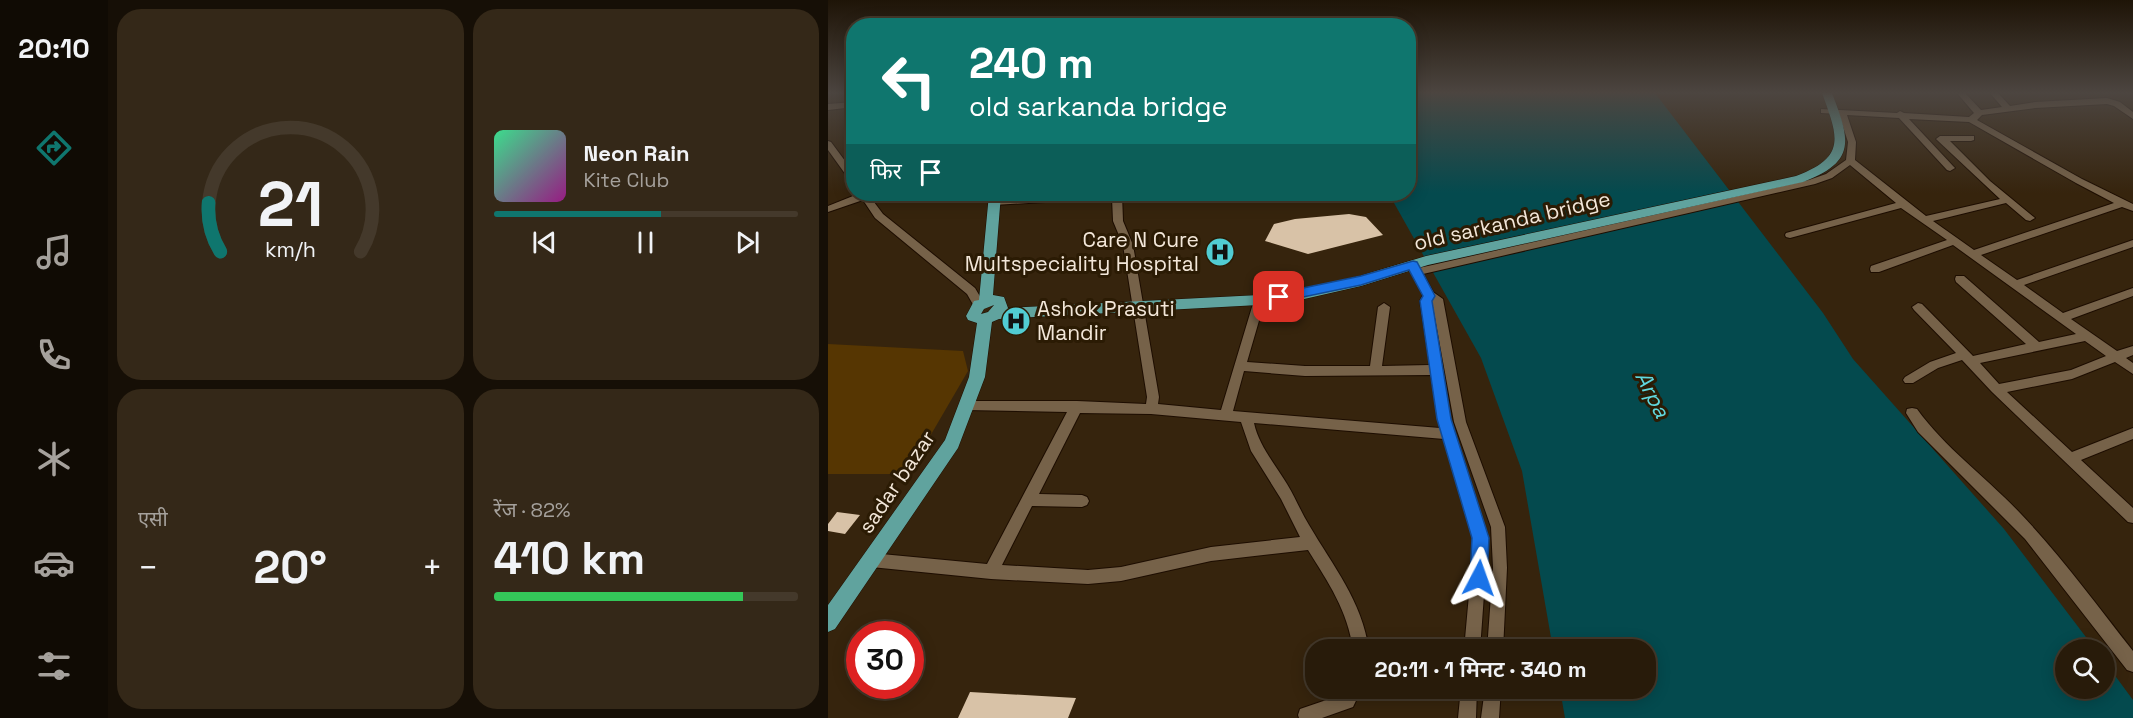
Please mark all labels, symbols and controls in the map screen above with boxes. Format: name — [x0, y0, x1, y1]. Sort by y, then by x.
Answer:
text: 20:10 — [18, 31, 90, 66]
text: 240 m — [969, 37, 1094, 90]
icon: left — [870, 42, 948, 120]
text: old sarkanda bridge — [969, 89, 1228, 124]
icon: directions — [33, 127, 75, 169]
text: Neon Rain — [584, 139, 690, 167]
icon: arrive — [914, 156, 947, 189]
text: फिर — [870, 157, 902, 185]
text: 21 — [258, 165, 323, 244]
text: Kite Club — [584, 167, 669, 193]
street label: old sarkanda bridge — [1411, 185, 1613, 256]
icon: previous — [528, 226, 561, 259]
icon: pause — [629, 226, 662, 259]
icon: next — [731, 226, 764, 259]
place label: Care N Cure Multspeciality Hospital — [965, 226, 1199, 277]
icon: music — [33, 231, 75, 273]
text: km/h — [265, 236, 316, 263]
hospital icon: Care N Cure Multspeciality Hospital — [1204, 236, 1236, 268]
pin — [1253, 271, 1304, 322]
icon: arrive — [1262, 280, 1295, 313]
place label: Ashok Prasuti Mandir — [1037, 295, 1175, 346]
hospital icon: Ashok Prasuti Mandir — [1000, 305, 1032, 337]
icon: phone — [33, 334, 75, 376]
water label: Arpa — [1629, 366, 1677, 422]
street label: sadar bazar — [852, 425, 941, 538]
icon: climate — [33, 438, 75, 480]
text: रेंज · 82% — [494, 497, 571, 523]
text: एसी — [138, 506, 168, 532]
text: 410 km — [494, 530, 645, 587]
text: 20° — [253, 539, 327, 596]
icon: car — [33, 542, 75, 584]
position arrow — [1447, 546, 1511, 610]
text: − — [138, 547, 158, 589]
text: + — [422, 547, 443, 589]
speed limit sign: 30 — [846, 621, 924, 699]
map controls — [2055, 639, 2115, 699]
button: search — [2055, 639, 2115, 699]
icon: filters — [33, 645, 75, 687]
text: 20:11 · 1 मिनट · 340 m — [1375, 655, 1586, 683]

